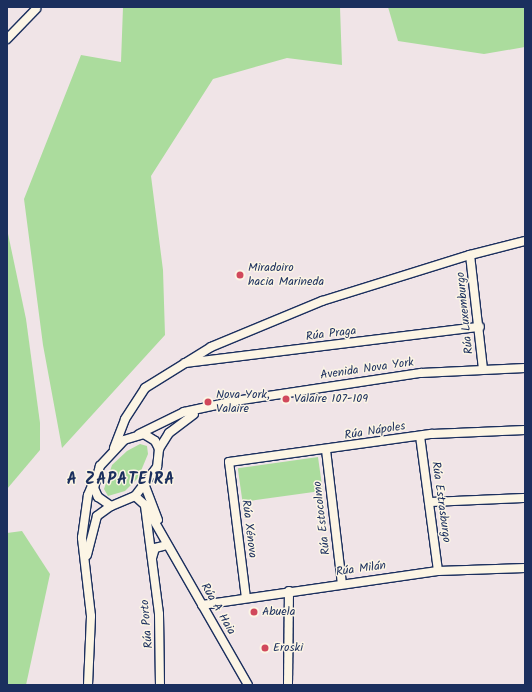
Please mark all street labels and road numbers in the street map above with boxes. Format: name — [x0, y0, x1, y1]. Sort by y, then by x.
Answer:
street label: Rúa Luxemburgo — [454, 271, 476, 355]
street label: Rúa Praga — [305, 324, 357, 344]
street label: Avenida Nova York — [319, 355, 415, 383]
street label: Rúa Nápoles — [343, 419, 407, 443]
street label: Rúa Estrasburgo — [428, 460, 454, 544]
street label: Rúa Estocolmo — [310, 480, 334, 556]
street label: Rúa Xénova — [238, 499, 260, 559]
street label: Rúa Milán — [335, 558, 387, 580]
street label: Rúa A Haia — [197, 581, 239, 637]
street label: Rúa Porto — [138, 599, 156, 649]

